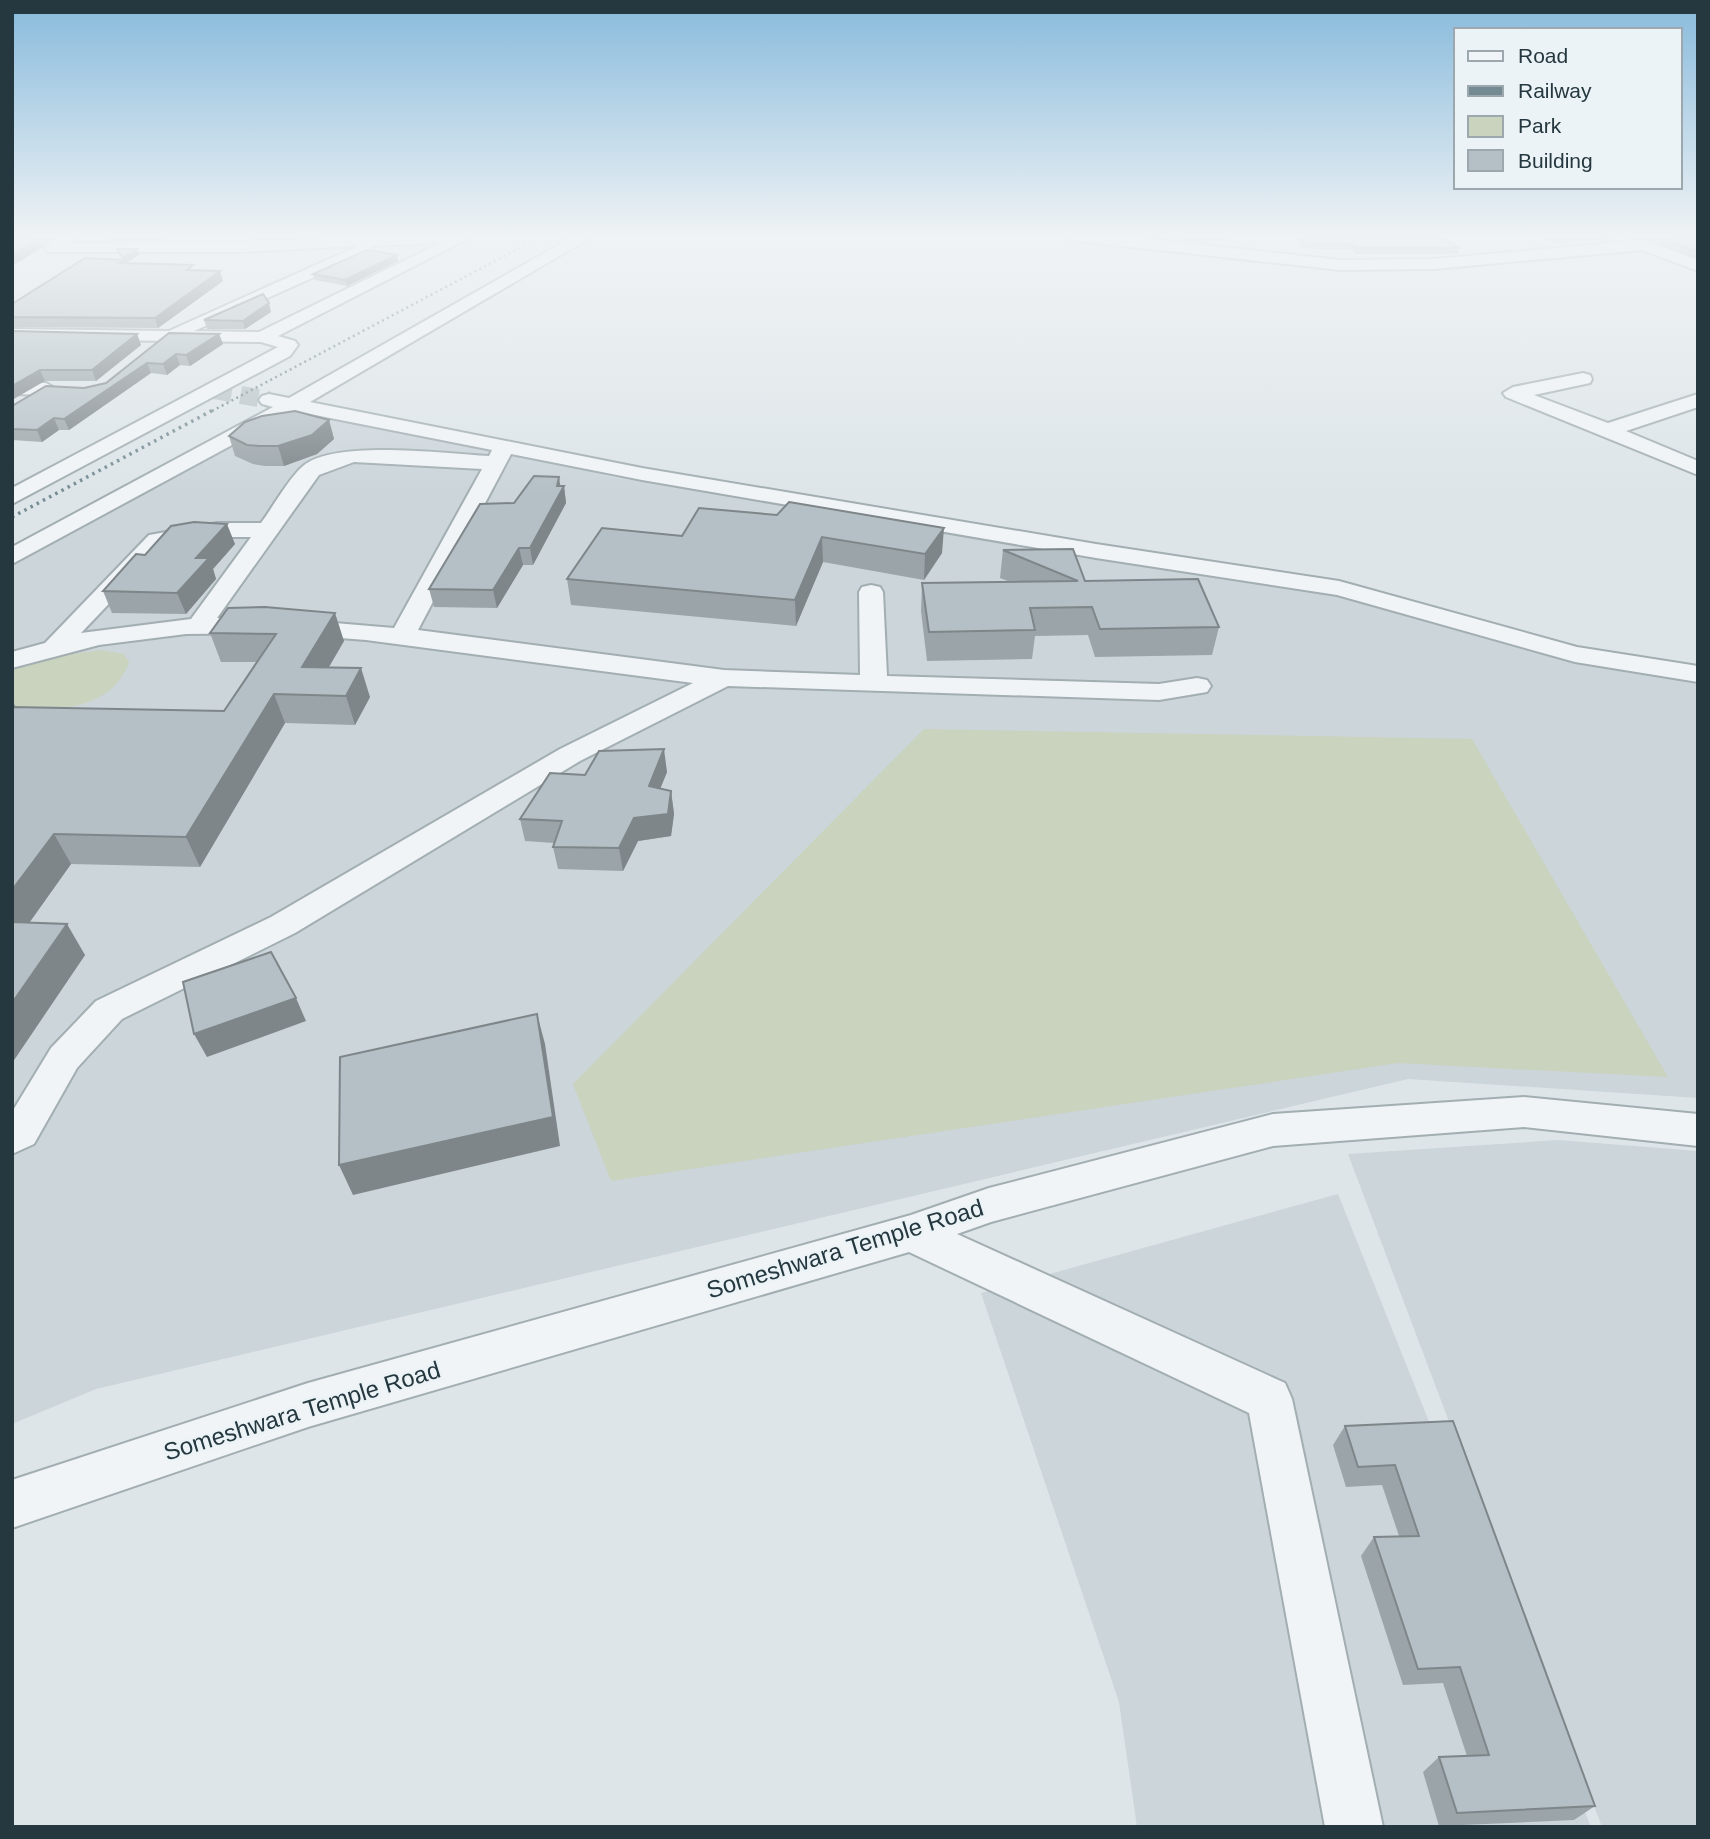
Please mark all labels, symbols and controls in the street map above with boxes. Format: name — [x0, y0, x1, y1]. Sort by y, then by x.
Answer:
legend — [1454, 28, 1682, 189]
text: Road — [1518, 44, 1568, 67]
text: Railway — [1518, 79, 1592, 102]
text: Park — [1518, 114, 1562, 137]
text: Building — [1518, 149, 1593, 172]
street label: Someshwara Temple Road — [703, 1194, 986, 1303]
street label: Someshwara Temple Road — [160, 1356, 443, 1465]

